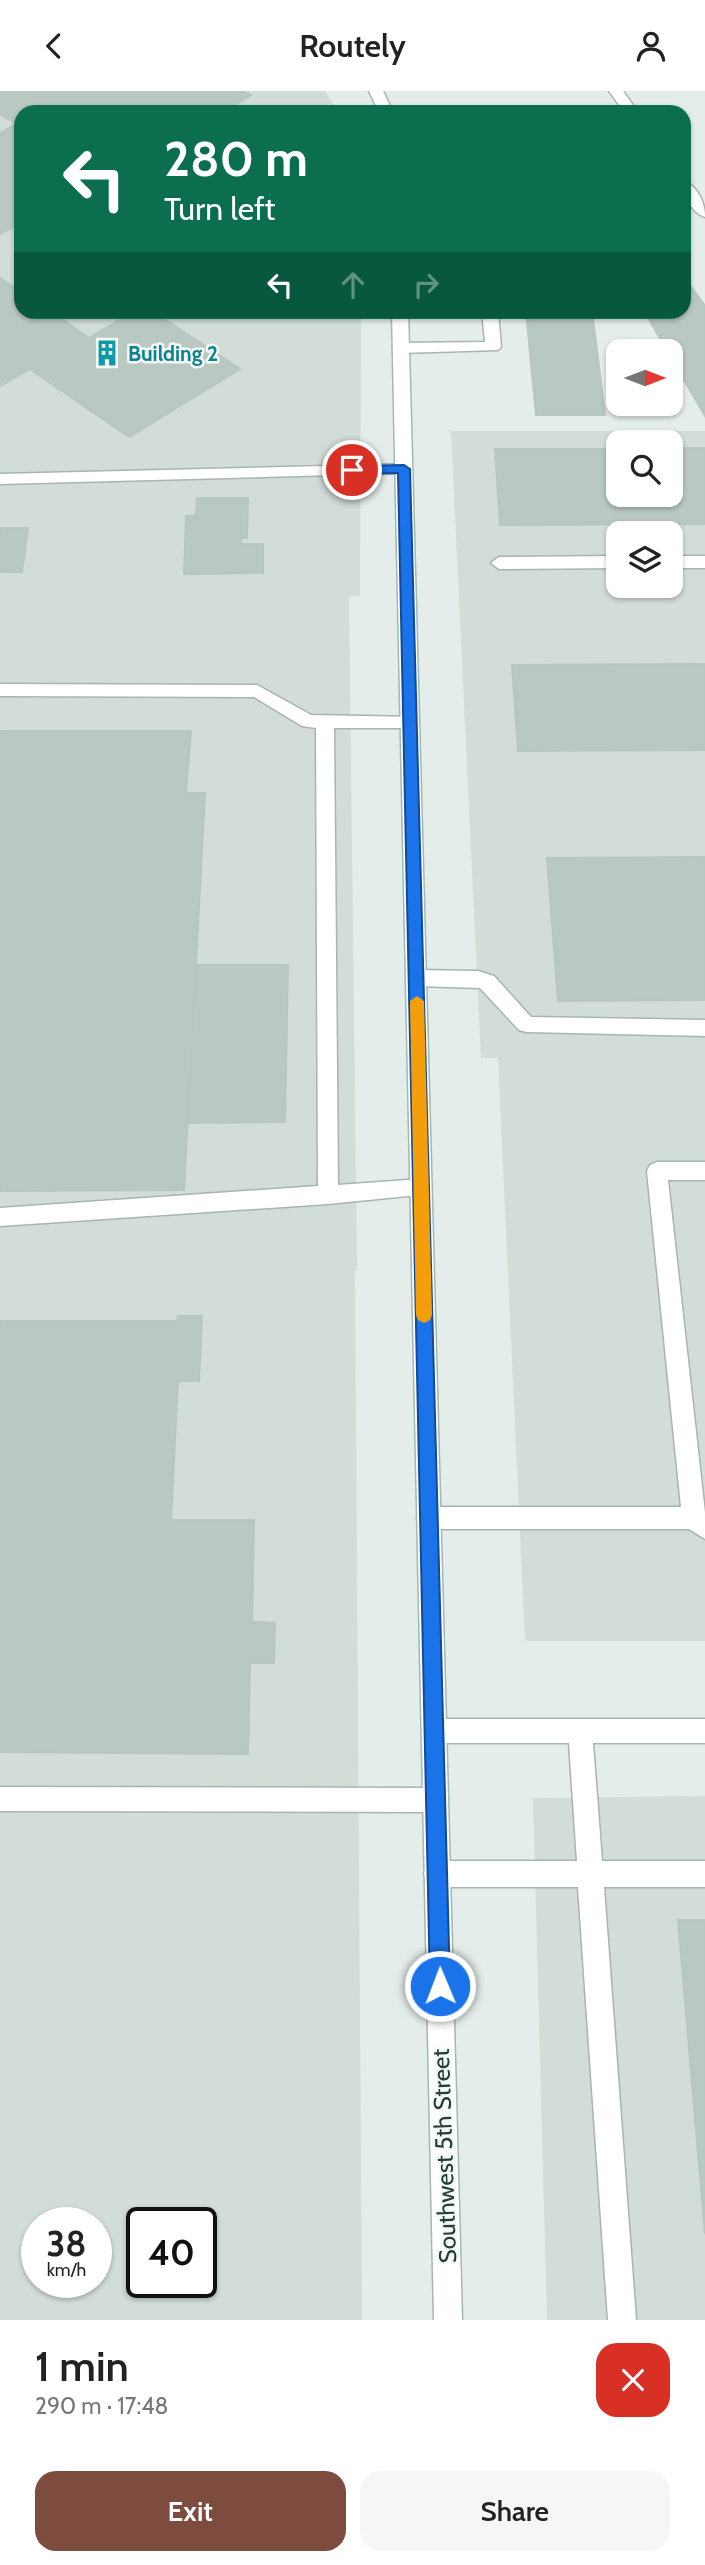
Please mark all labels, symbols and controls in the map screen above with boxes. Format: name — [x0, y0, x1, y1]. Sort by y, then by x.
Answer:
text: Routely — [299, 26, 406, 65]
icon: back — [35, 27, 73, 65]
icon: person — [632, 27, 670, 65]
text: 280 m — [164, 129, 308, 188]
icon: left — [49, 133, 140, 224]
text: Turn left — [164, 189, 275, 228]
icon: left — [261, 266, 299, 304]
icon: ahead — [334, 266, 372, 304]
icon: right — [407, 266, 445, 304]
building icon: Building 2 — [92, 338, 122, 368]
north arrow — [606, 339, 682, 417]
map controls — [606, 339, 683, 598]
place label: Building 2 — [128, 341, 218, 366]
button: search — [606, 430, 683, 507]
pin — [322, 440, 382, 500]
icon: arrive — [333, 451, 371, 489]
button: layers — [606, 521, 683, 598]
position arrow — [403, 1949, 477, 2023]
street label: Southwest 5th Street — [426, 2048, 462, 2264]
speed limit sign: 40 — [126, 2207, 217, 2298]
text: 38 — [46, 2222, 87, 2265]
text: km/h — [47, 2259, 86, 2281]
text: 1 min — [35, 2340, 129, 2392]
button: close — [596, 2343, 670, 2417]
text: 290 m · 17:48 — [35, 2392, 168, 2420]
button: Exit — [35, 2471, 346, 2551]
button: Share — [360, 2471, 670, 2551]

